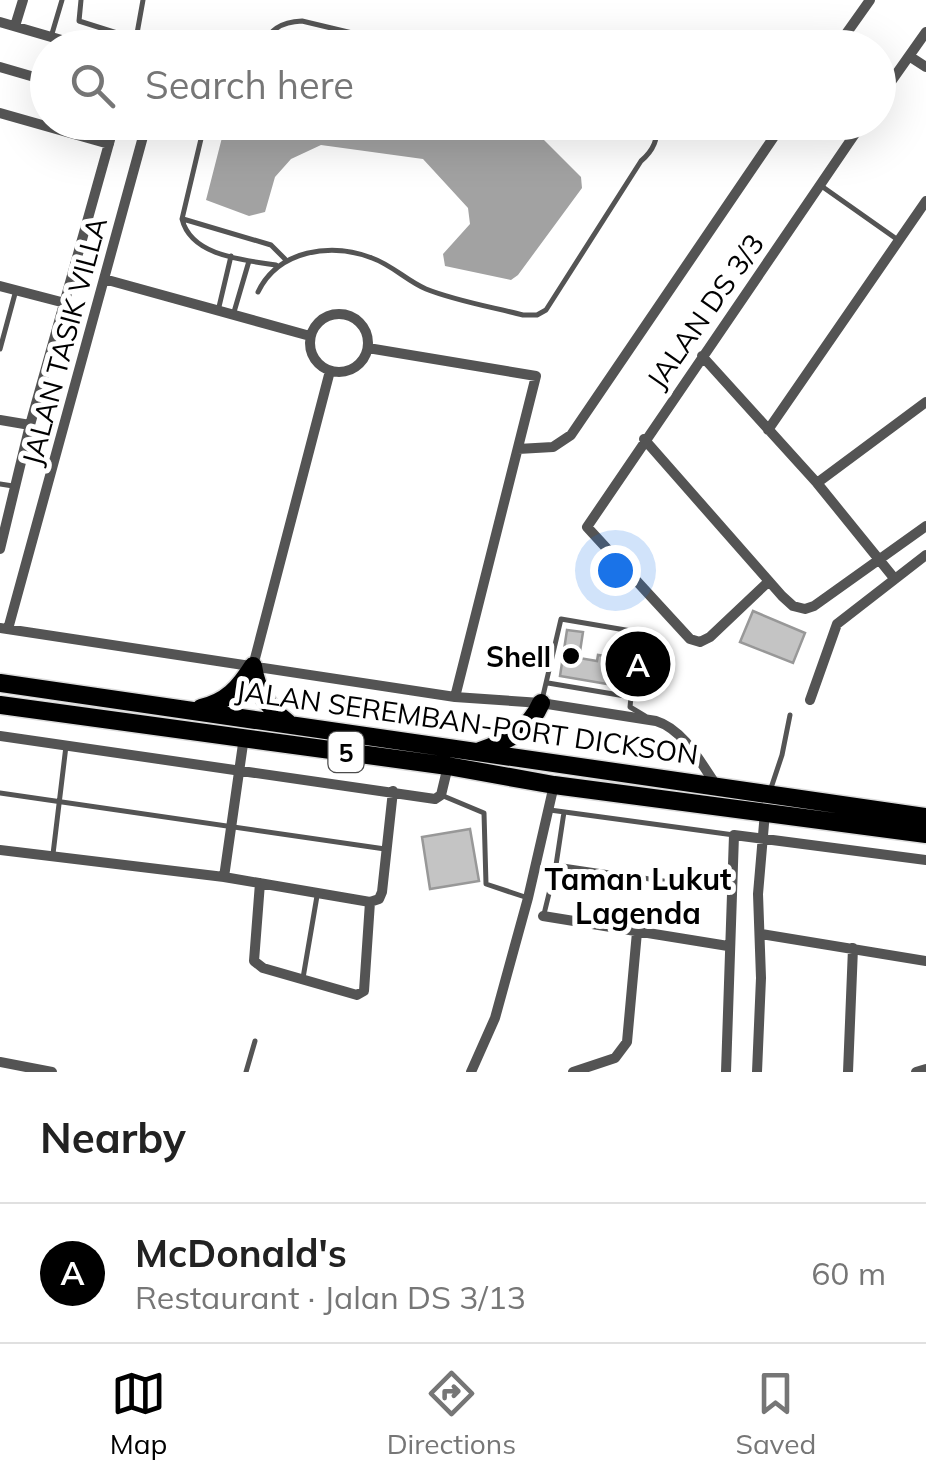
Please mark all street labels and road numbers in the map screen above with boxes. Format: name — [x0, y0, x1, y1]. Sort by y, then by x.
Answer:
street label: JALAN TASIK VILLA — [14, 213, 114, 469]
street label: JALAN DS 3/3 — [639, 227, 771, 395]
street label: JALAN SEREMBAN-PORT DICKSON — [234, 672, 700, 772]
road number: 5 — [328, 732, 364, 772]

